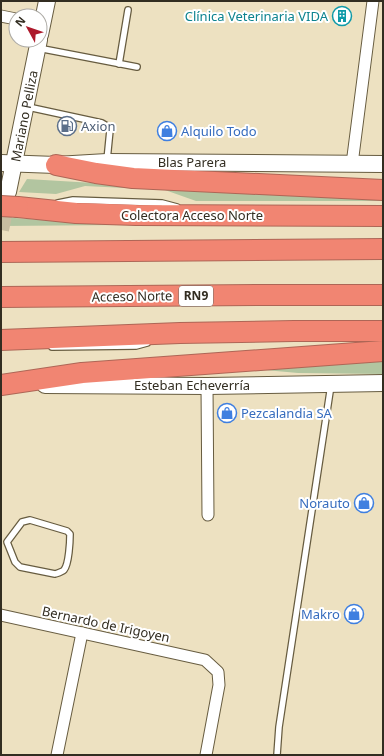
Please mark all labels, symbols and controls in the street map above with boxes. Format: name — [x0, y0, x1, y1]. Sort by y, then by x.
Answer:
building icon: Clínica Veterinaria VIDA — [331, 5, 353, 27]
place label: Clínica Veterinaria VIDA — [185, 7, 329, 25]
north arrow — [8, 8, 48, 48]
text: N — [11, 13, 29, 30]
street label: Mariano Pelliza — [6, 69, 42, 163]
fuel station icon: Axion — [56, 115, 78, 137]
place label: Axion — [81, 117, 115, 135]
shop icon: Alquilo Todo — [156, 120, 178, 142]
place label: Alquilo Todo — [181, 122, 257, 140]
street label: Blas Parera — [158, 153, 226, 171]
street label: Colectora Acceso Norte — [121, 206, 263, 224]
street label: Acceso Norte — [91, 286, 173, 306]
road number: RN9 — [179, 286, 213, 306]
street label: Esteban Echeverría — [134, 376, 250, 394]
shop icon: Pezcalandia SA — [216, 402, 238, 424]
place label: Pezcalandia SA — [241, 404, 333, 422]
shop icon: Norauto — [353, 492, 375, 514]
place label: Norauto — [299, 494, 350, 512]
street label: Bernardo de Irigoyen — [40, 602, 172, 646]
shop icon: Makro — [343, 603, 365, 625]
place label: Makro — [301, 605, 340, 623]

